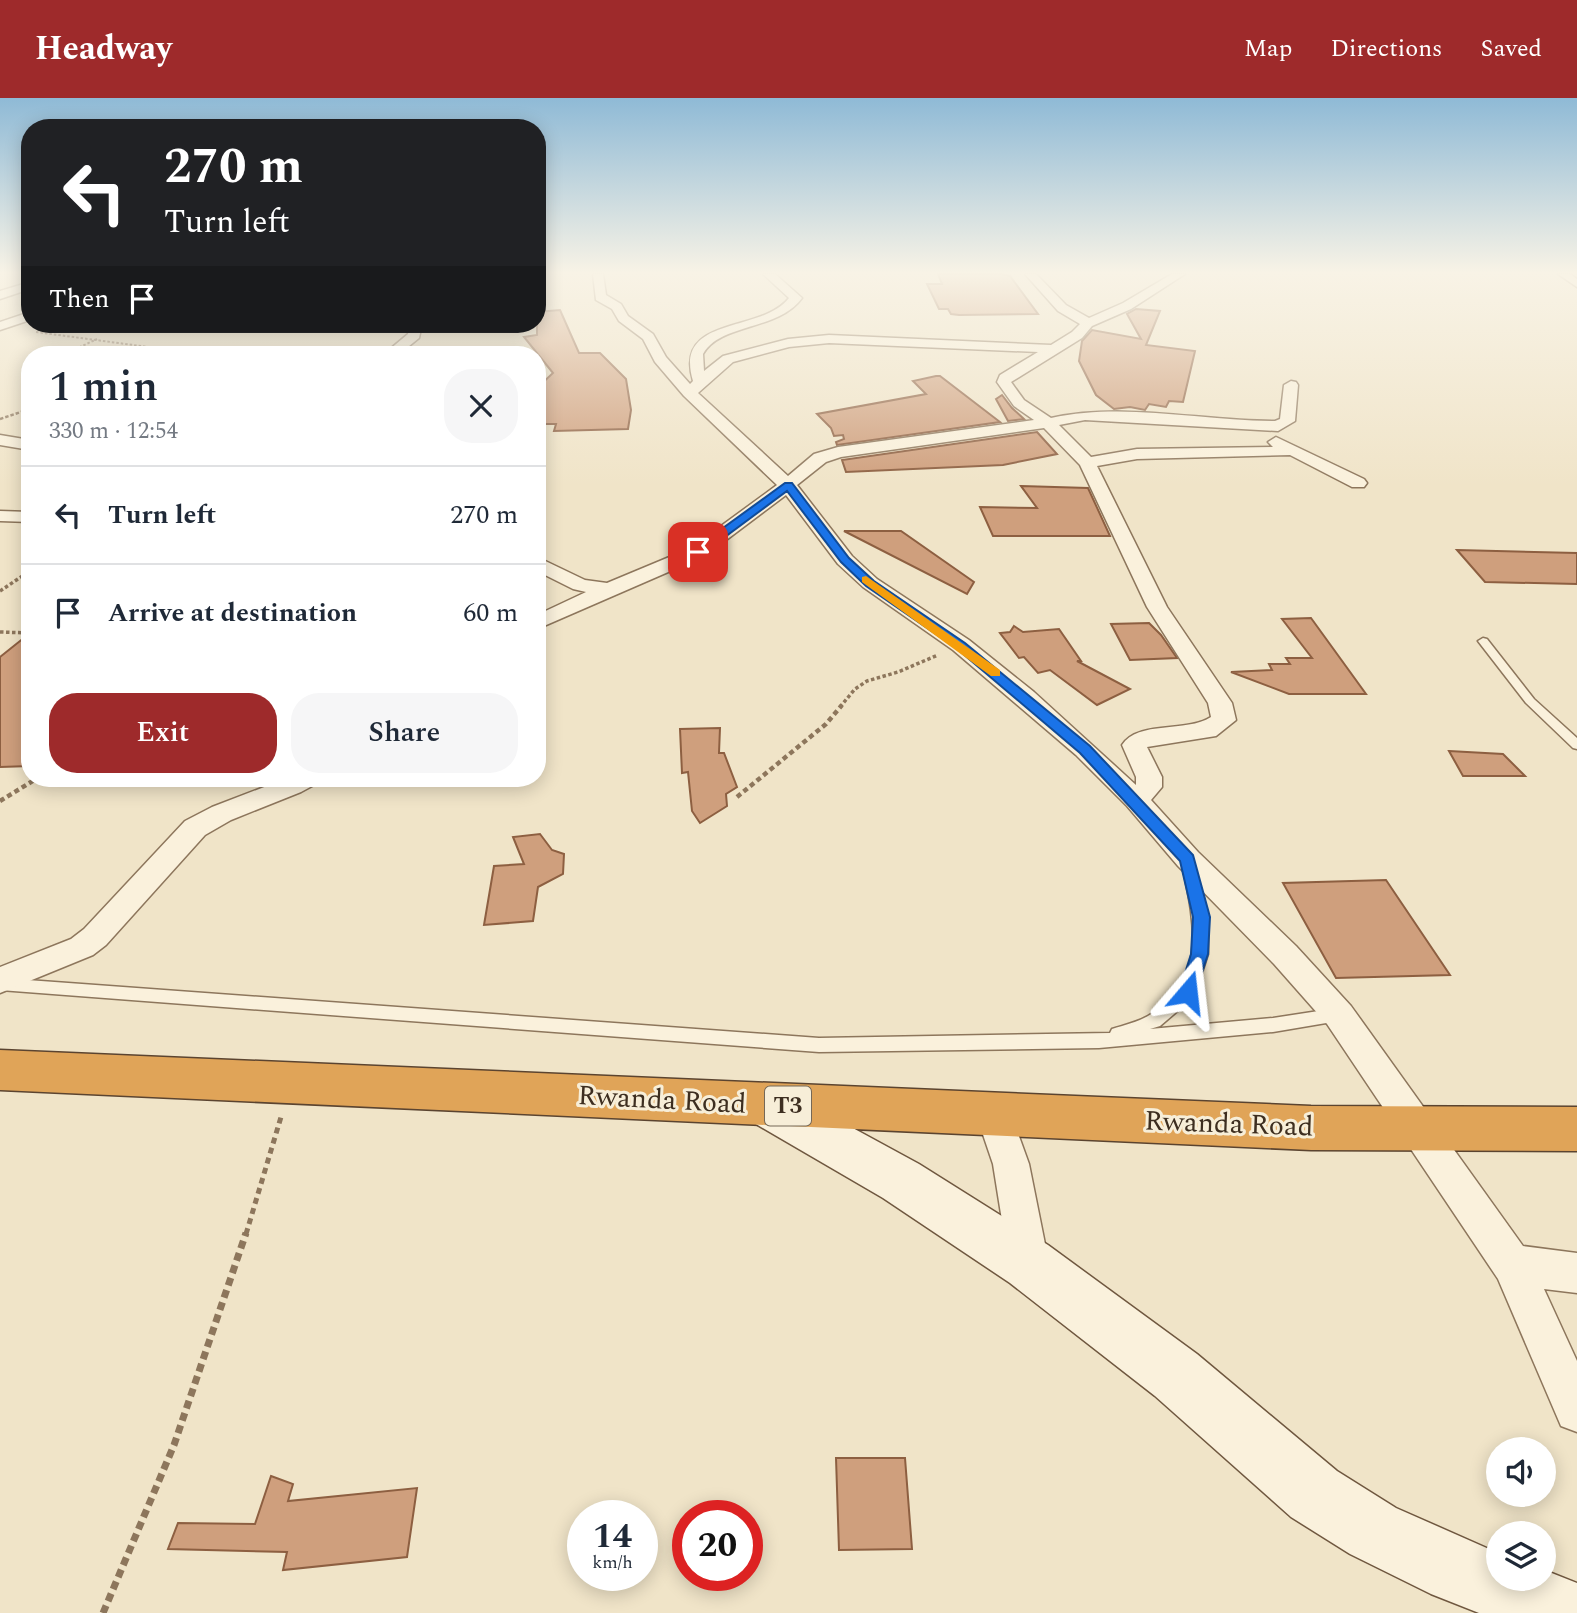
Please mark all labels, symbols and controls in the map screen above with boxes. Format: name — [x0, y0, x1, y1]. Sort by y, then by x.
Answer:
text: Headway — [35, 24, 172, 74]
text: Map — [1244, 31, 1292, 67]
text: Directions — [1330, 31, 1442, 67]
text: Saved — [1480, 31, 1542, 67]
text: 270 m — [164, 130, 303, 205]
icon: left — [49, 147, 140, 238]
text: Turn left — [164, 198, 290, 247]
text: Then — [49, 279, 109, 319]
icon: arrive — [123, 280, 161, 318]
text: 1 min — [49, 356, 158, 419]
button: close — [444, 369, 518, 443]
text: 330 m · 12:54 — [49, 414, 178, 449]
text: Turn left — [108, 495, 216, 535]
text: 270 m — [450, 495, 518, 535]
icon: left — [49, 496, 87, 534]
pin — [668, 522, 728, 582]
icon: arrive — [679, 533, 717, 571]
text: Arrive at destination — [108, 593, 357, 633]
text: 60 m — [463, 593, 518, 633]
icon: arrive — [49, 594, 87, 632]
button: Exit — [49, 693, 277, 773]
button: Share — [291, 693, 518, 773]
position arrow — [1151, 955, 1225, 1029]
street label: Rwanda Road — [576, 1074, 748, 1126]
road number: T3 — [765, 1086, 811, 1126]
street label: Rwanda Road — [1144, 1100, 1314, 1148]
map controls — [1486, 1437, 1556, 1591]
button: sound — [1486, 1437, 1556, 1507]
speed limit sign: 20 — [672, 1500, 763, 1591]
text: 14 — [593, 1510, 632, 1563]
button: layers — [1486, 1521, 1556, 1591]
text: km/h — [592, 1549, 633, 1576]

